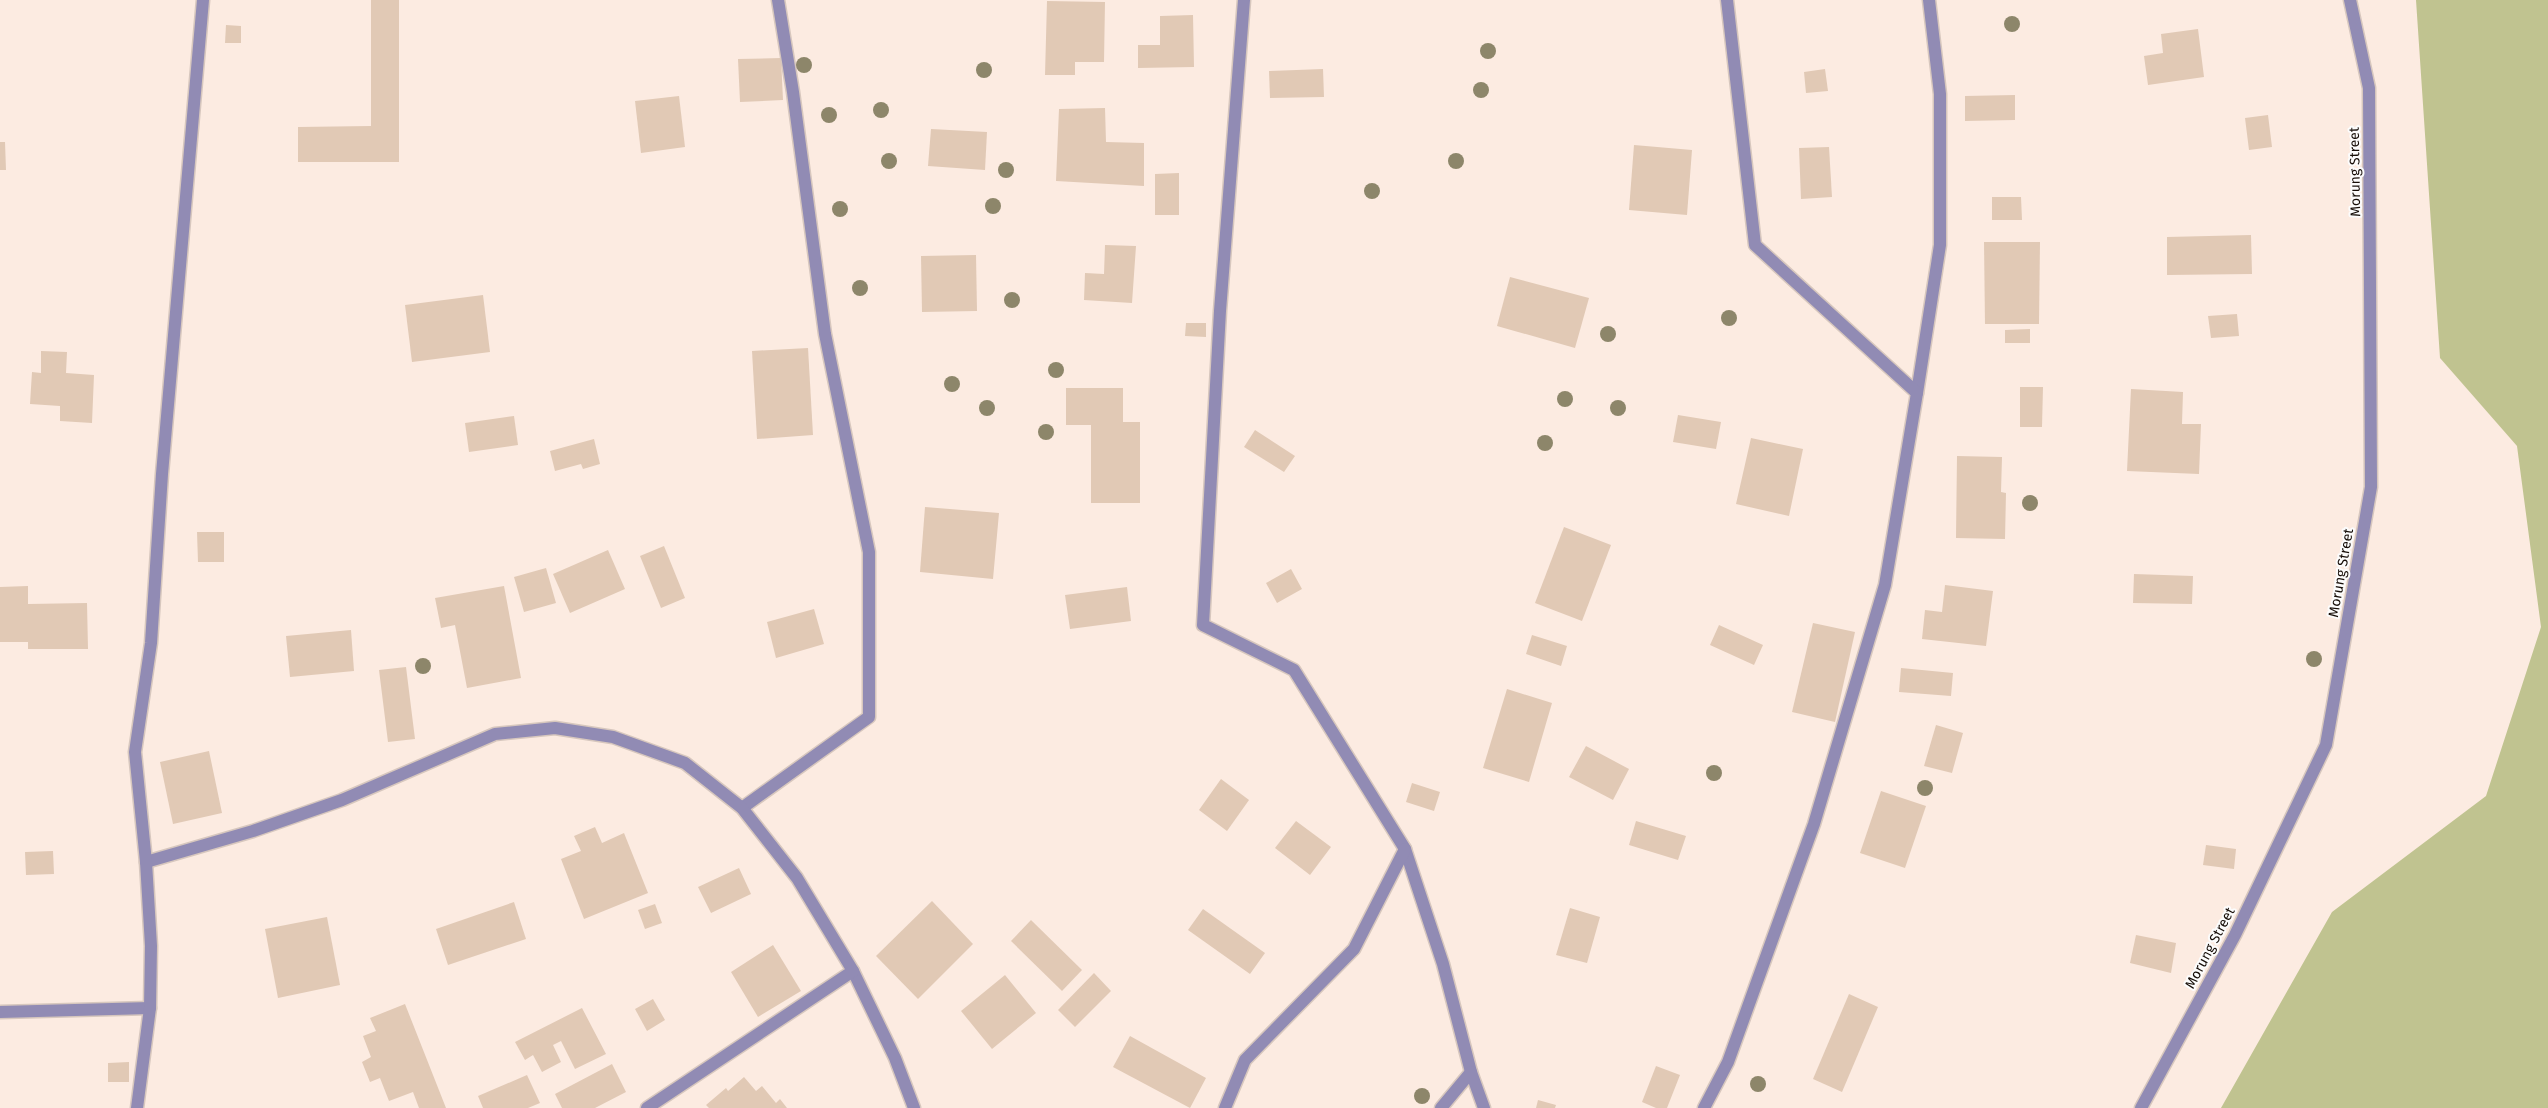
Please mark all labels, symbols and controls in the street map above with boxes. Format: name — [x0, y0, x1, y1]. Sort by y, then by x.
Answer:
street label: Morung Street — [2346, 126, 2364, 217]
street label: Morung Street — [2325, 526, 2357, 619]
street label: Morung Street — [2181, 904, 2239, 992]

